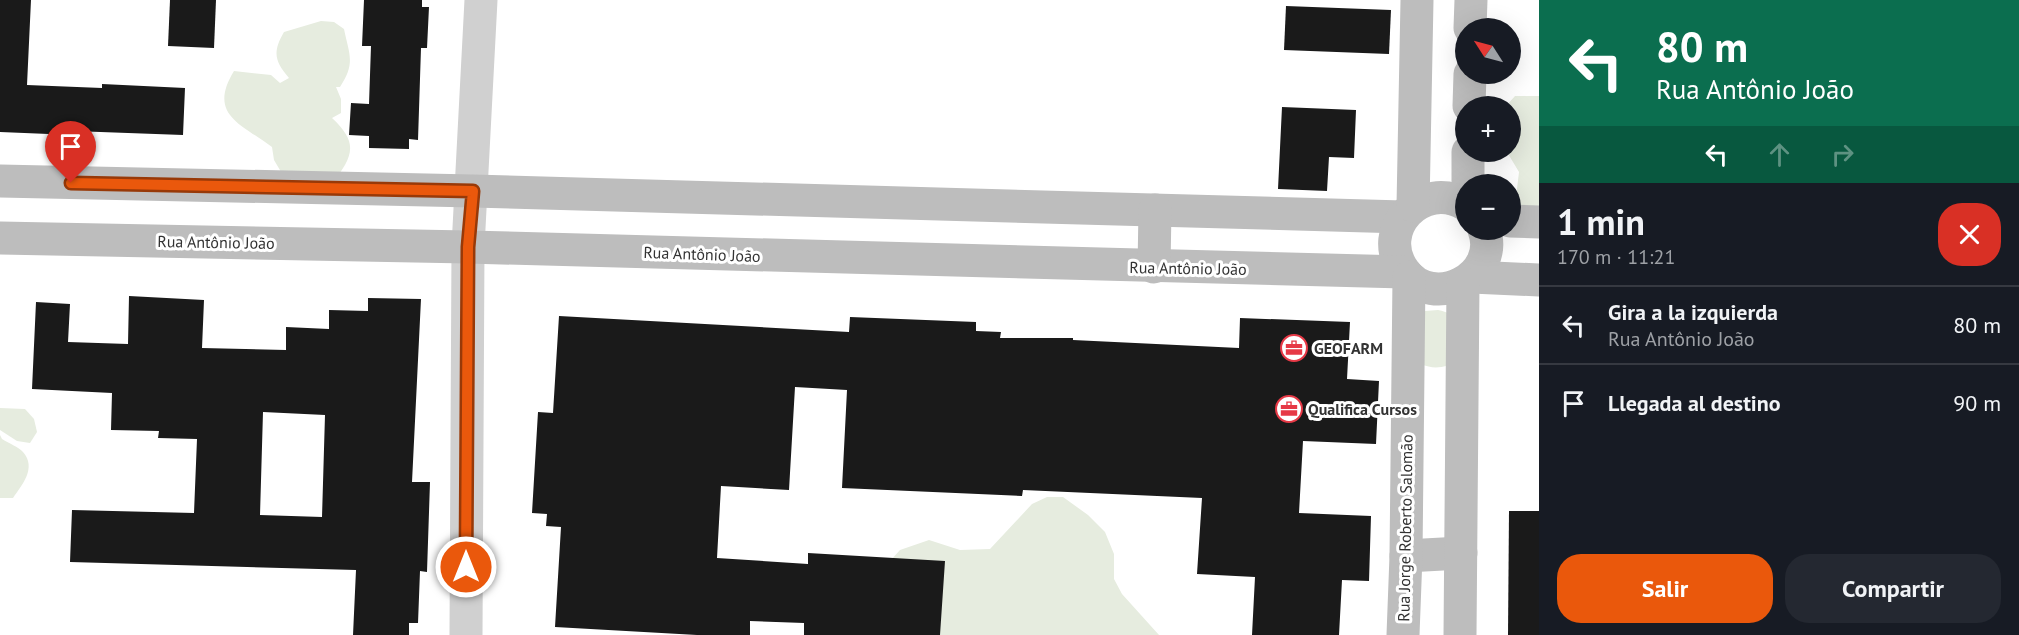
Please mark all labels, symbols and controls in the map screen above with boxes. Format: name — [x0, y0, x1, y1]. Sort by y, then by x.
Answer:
north arrow — [1455, 18, 1521, 84]
map controls — [1455, 18, 1521, 240]
text: 80 m — [1656, 19, 1748, 74]
icon: left — [1557, 24, 1635, 102]
text: Rua Antônio João — [1656, 72, 1854, 106]
button: + — [1455, 96, 1521, 162]
pin — [45, 121, 96, 183]
icon: arrive — [54, 130, 87, 163]
icon: left — [1700, 138, 1733, 171]
icon: ahead — [1763, 138, 1796, 171]
icon: right — [1826, 138, 1859, 171]
button: − — [1455, 174, 1521, 240]
text: 1 min — [1557, 198, 1645, 245]
button: close — [1938, 203, 2001, 266]
street label: Rua Antônio João — [157, 231, 275, 253]
street label: Rua Antônio João — [643, 242, 761, 266]
text: 170 m · 11:21 — [1557, 244, 1675, 270]
street label: Rua Antônio João — [1129, 257, 1247, 279]
text: Gira a la izquierda — [1608, 298, 1778, 326]
icon: left — [1557, 309, 1590, 342]
text: 80 m — [1953, 311, 2001, 339]
text: Rua Antônio João — [1608, 326, 1755, 352]
office icon: GEOFARM — [1279, 333, 1309, 363]
place label: GEOFARM — [1314, 338, 1383, 358]
icon: arrive — [1557, 387, 1590, 420]
text: Llegada al destino — [1608, 389, 1781, 417]
text: 90 m — [1953, 389, 2001, 417]
office icon: Qualifica Cursos — [1274, 394, 1304, 424]
place label: Qualifica Cursos — [1308, 399, 1417, 419]
street label: Rua Jorge Roberto Salomão — [1393, 434, 1417, 622]
position arrow — [434, 535, 498, 599]
button: Salir — [1557, 554, 1773, 623]
button: Compartir — [1785, 554, 2001, 623]

